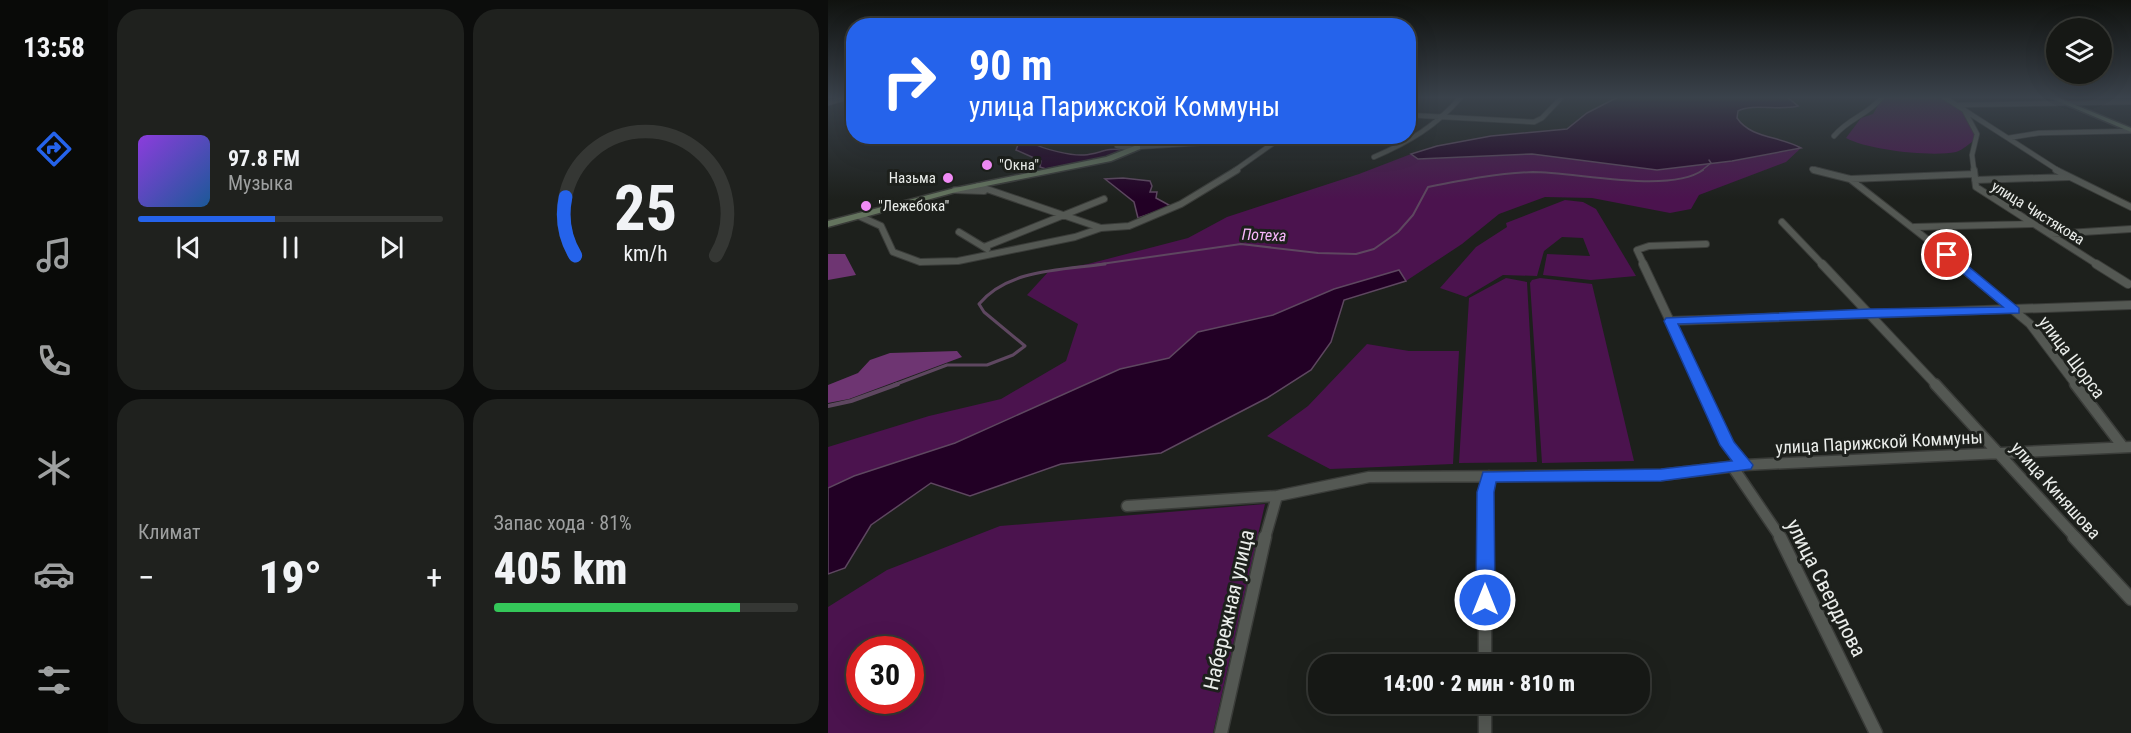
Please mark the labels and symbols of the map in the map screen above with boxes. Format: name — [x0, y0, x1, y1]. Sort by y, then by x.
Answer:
place label: "Окна" — [999, 156, 1039, 174]
marker: "Окна" — [980, 158, 994, 172]
place label: Назьма — [889, 169, 936, 187]
marker: Назьма — [941, 171, 955, 185]
street label: улица Чистякова — [1988, 177, 2088, 249]
place label: "Лежебока" — [878, 197, 950, 215]
marker: "Лежебока" — [859, 199, 873, 213]
water label: Потеха — [1241, 225, 1287, 245]
pin — [1921, 229, 1972, 280]
street label: улица Щорса — [2034, 312, 2110, 402]
street label: улица Парижской Коммуны — [1775, 426, 1983, 458]
street label: улица Киняшова — [2007, 437, 2105, 543]
street label: улица Свердлова — [1781, 515, 1871, 661]
street label: Набережная улица — [1199, 528, 1259, 692]
position arrow — [1453, 568, 1517, 632]
speed limit sign: 30 — [846, 636, 924, 714]

